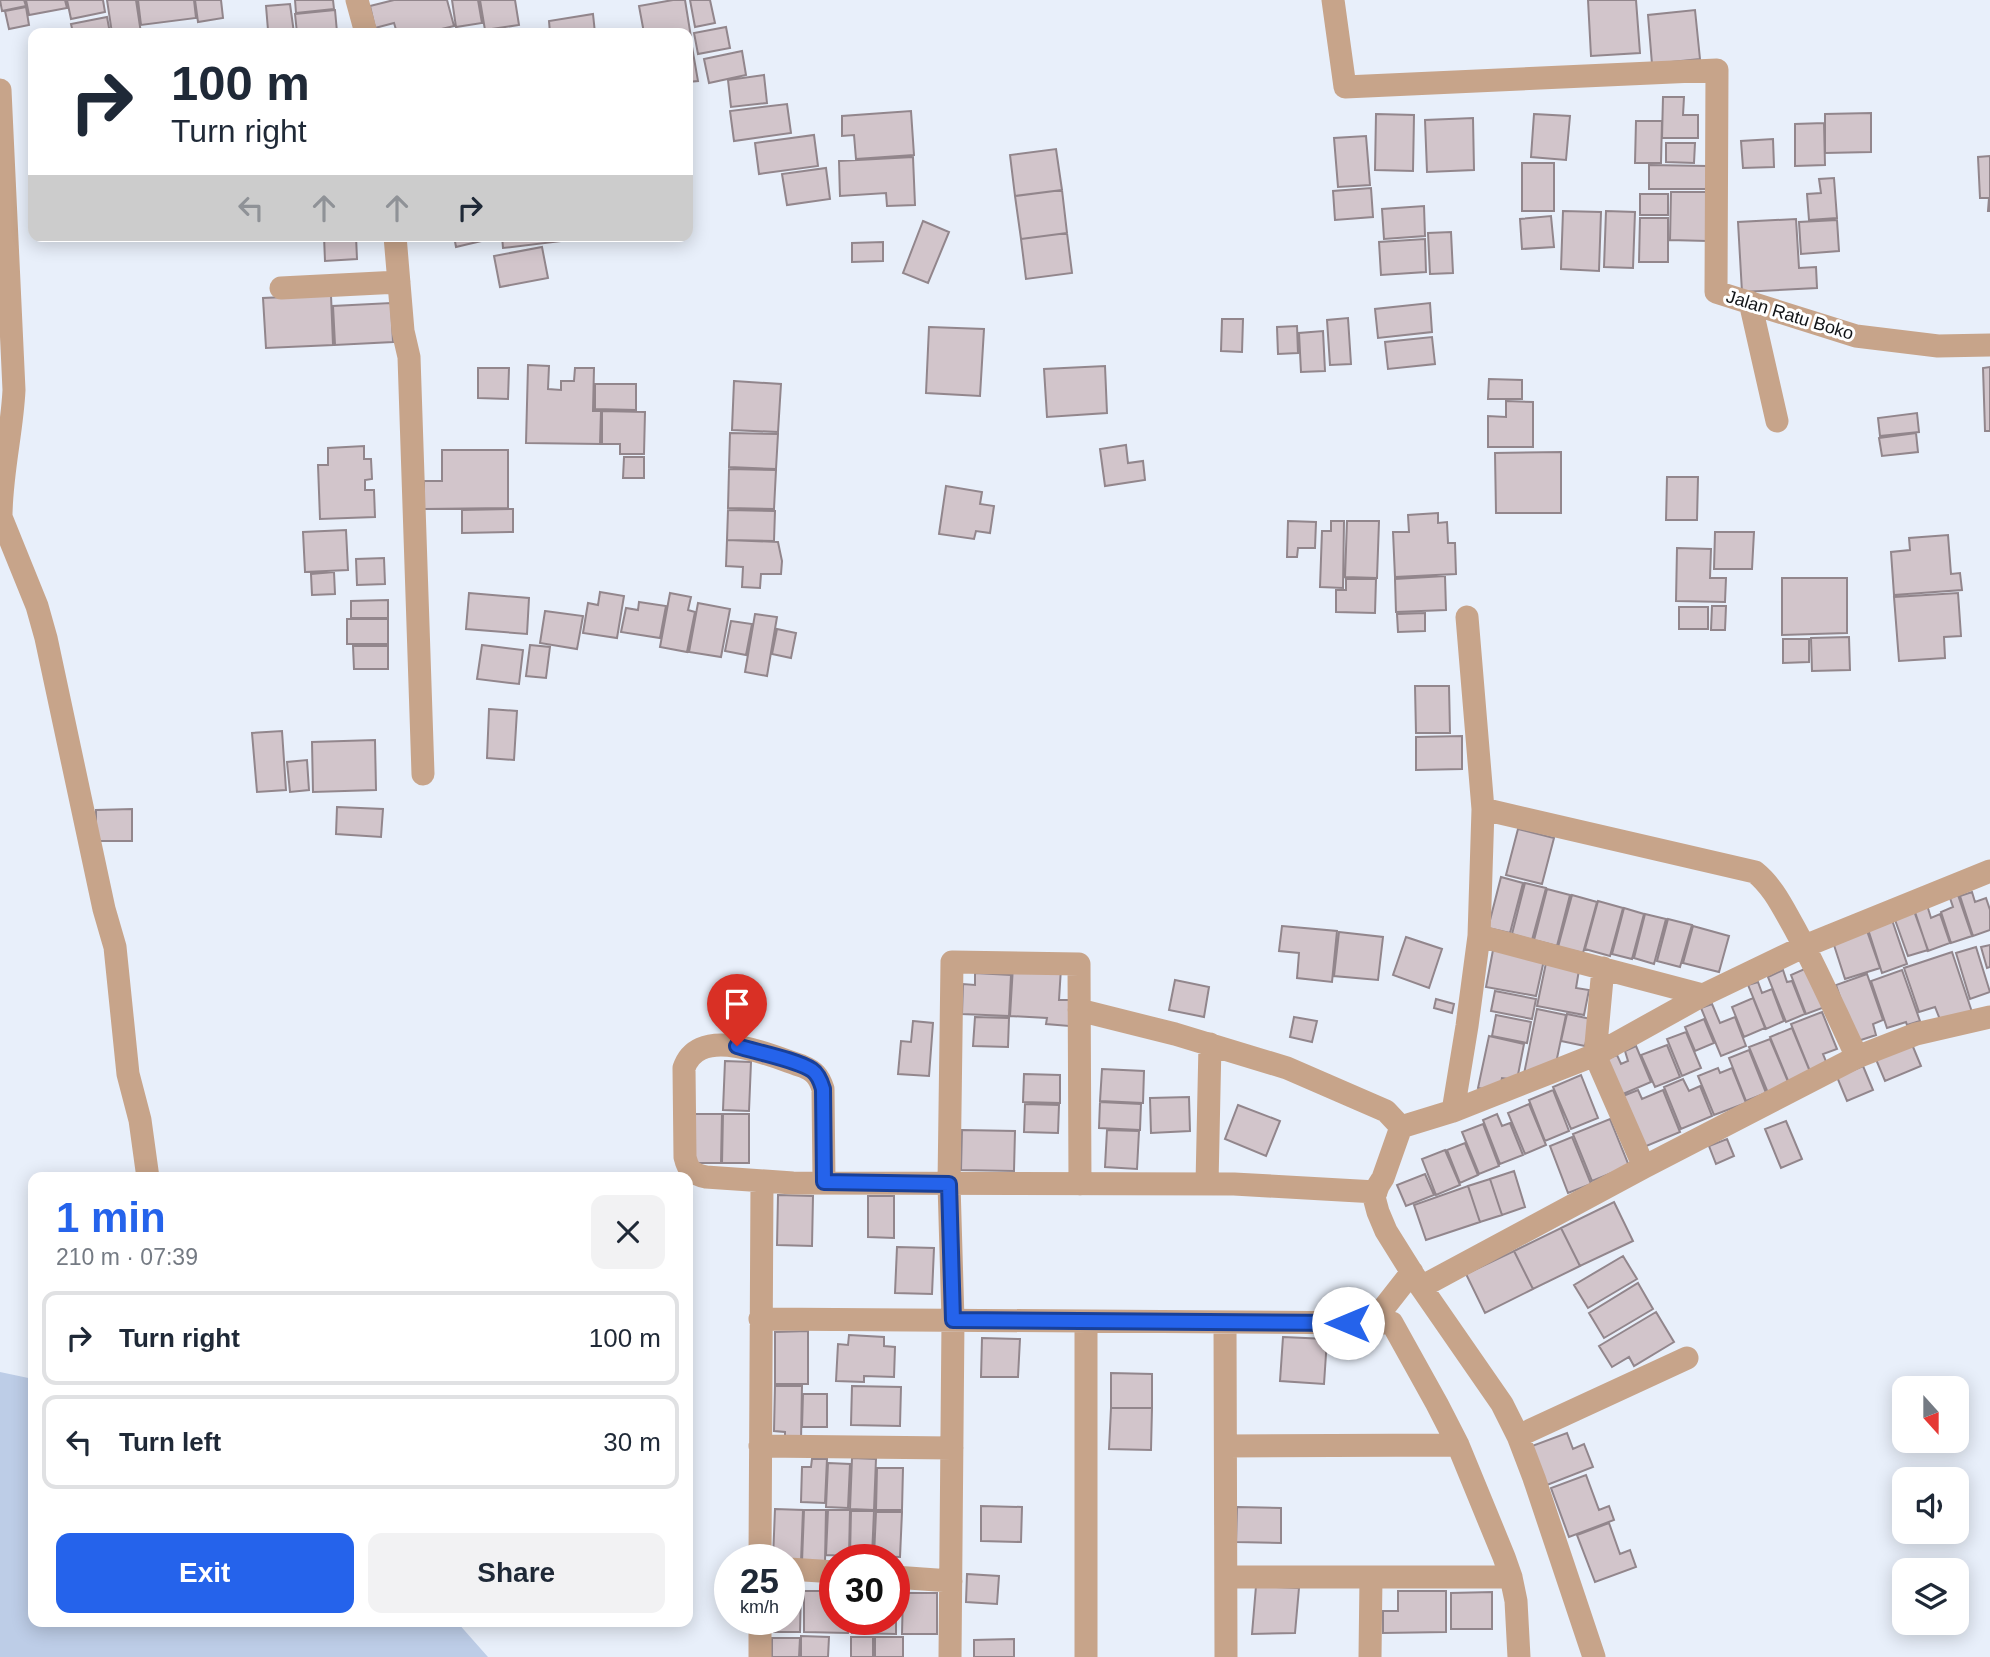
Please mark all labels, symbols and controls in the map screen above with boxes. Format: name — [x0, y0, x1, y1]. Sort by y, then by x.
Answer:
icon: right — [56, 56, 147, 147]
text: 100 m — [171, 56, 310, 110]
text: Turn right — [171, 113, 307, 149]
icon: left — [232, 189, 270, 227]
icon: ahead — [305, 189, 343, 227]
icon: ahead — [378, 189, 416, 227]
icon: right — [451, 189, 489, 227]
street label: Jalan Ratu Boko — [1724, 286, 1856, 344]
pin — [707, 974, 767, 1046]
icon: arrive — [718, 985, 756, 1023]
text: 1 min — [56, 1194, 166, 1241]
button: close — [591, 1195, 665, 1269]
text: 210 m · 07:39 — [56, 1244, 198, 1270]
position arrow — [1311, 1286, 1385, 1360]
icon: right — [60, 1319, 98, 1357]
text: Turn right — [119, 1323, 240, 1353]
text: 100 m — [589, 1323, 661, 1353]
north arrow — [1892, 1376, 1969, 1452]
map controls — [1892, 1376, 1969, 1635]
icon: left — [60, 1423, 98, 1461]
text: Turn left — [119, 1427, 221, 1457]
text: 30 m — [603, 1427, 661, 1457]
button: sound — [1892, 1467, 1969, 1544]
button: Exit — [56, 1533, 354, 1613]
button: Share — [368, 1533, 665, 1613]
speed limit sign: 30 — [819, 1544, 910, 1635]
button: layers — [1892, 1558, 1969, 1635]
text: 25 — [740, 1561, 779, 1600]
text: km/h — [740, 1597, 779, 1617]

